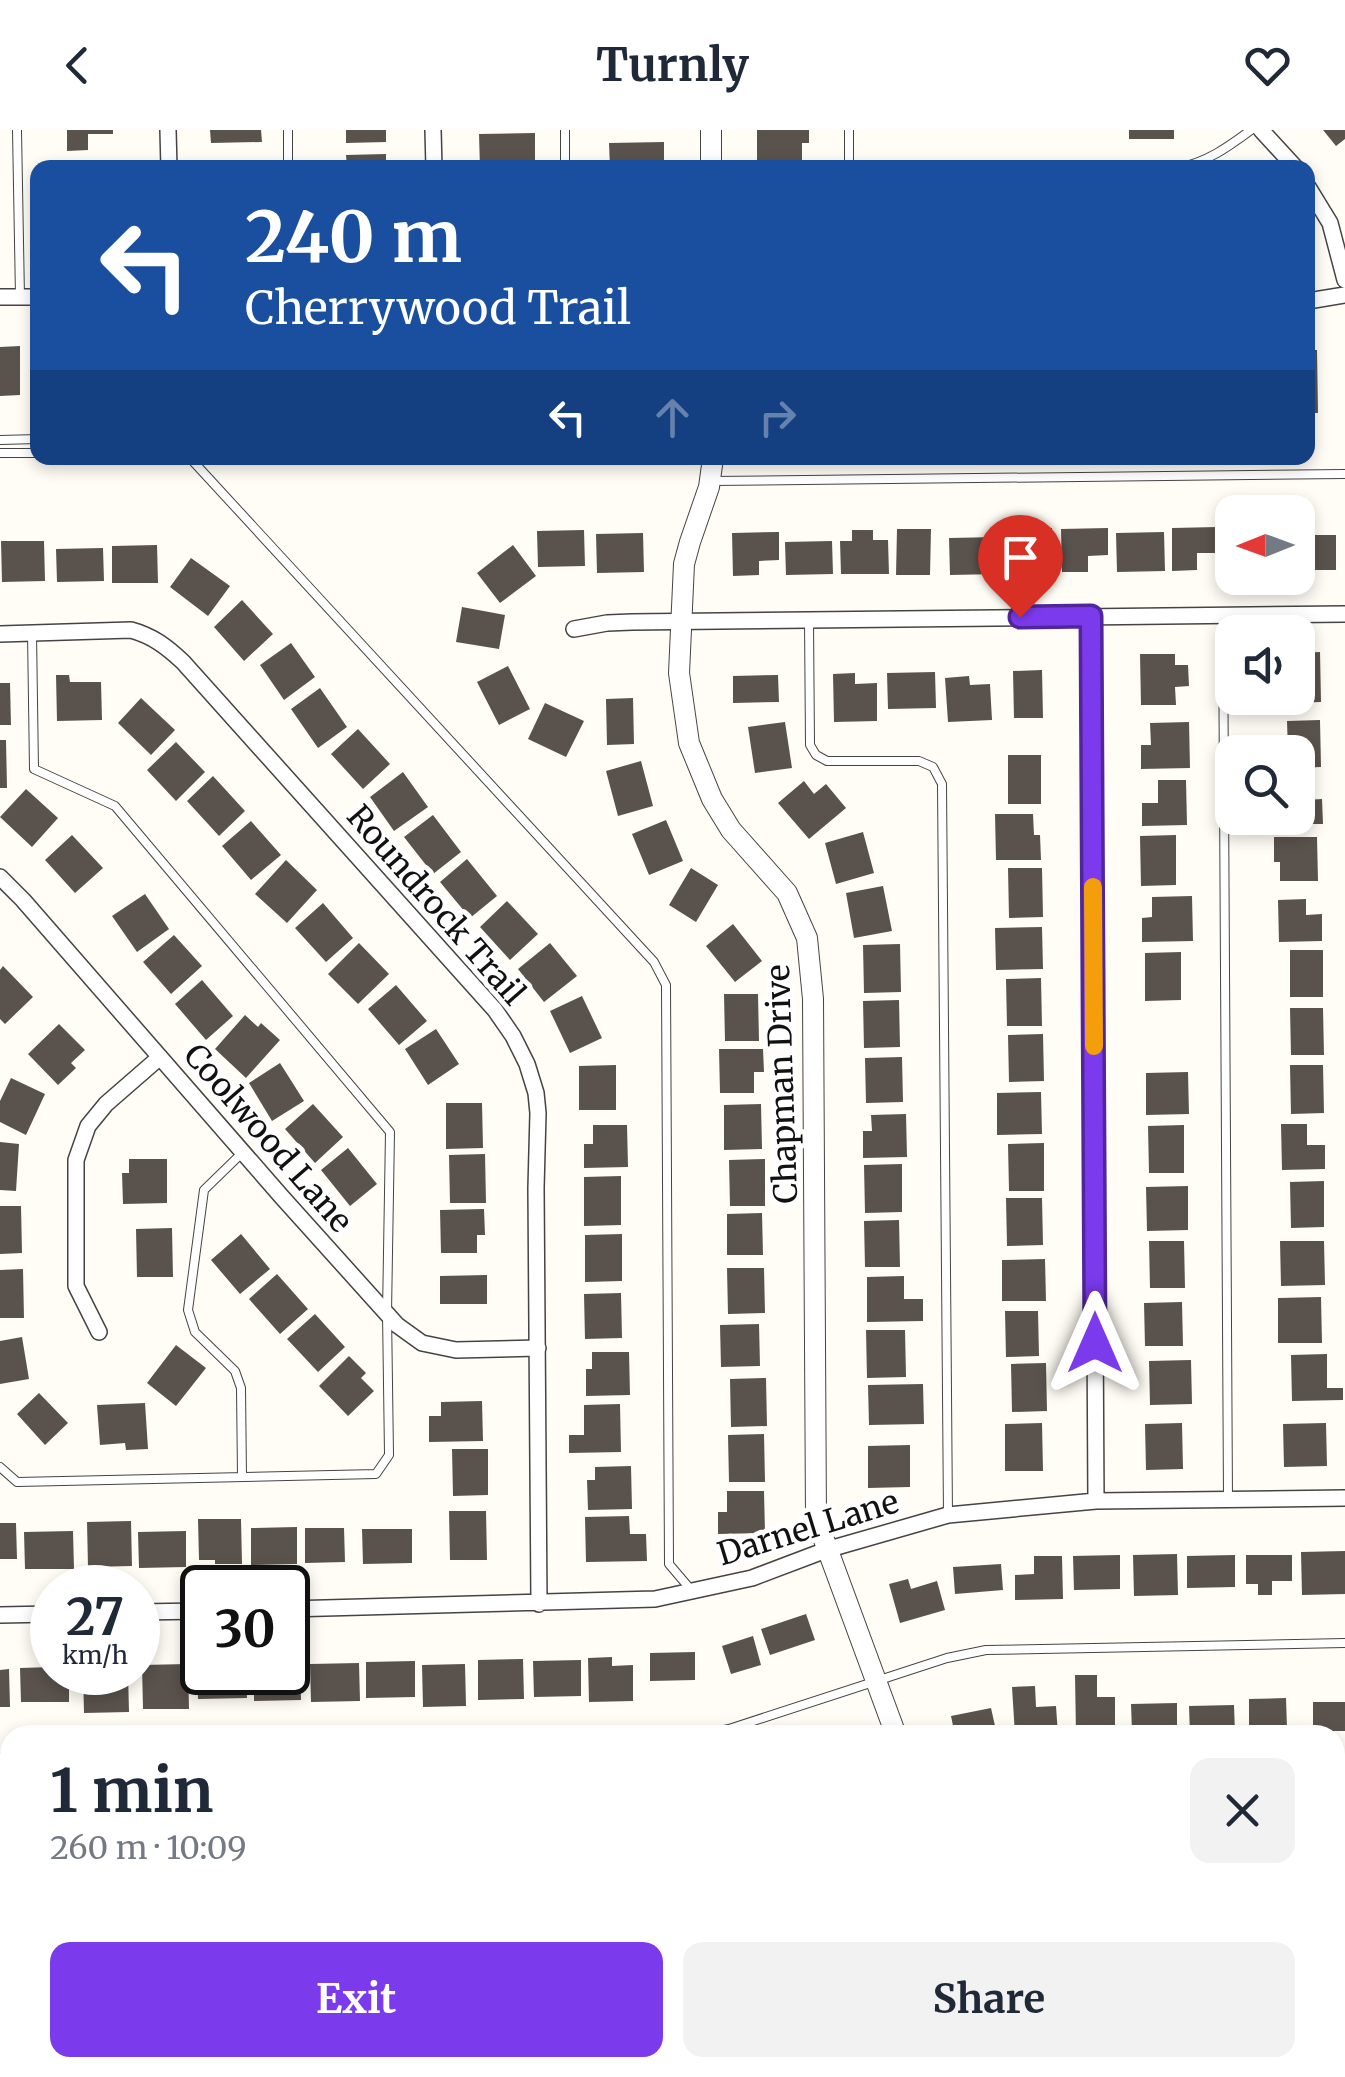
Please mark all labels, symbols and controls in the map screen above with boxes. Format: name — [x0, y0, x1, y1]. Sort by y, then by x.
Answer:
text: Turnly — [596, 37, 749, 93]
icon: back — [50, 38, 105, 93]
icon: heart — [1240, 38, 1295, 93]
text: 240 m — [245, 193, 462, 281]
icon: left — [80, 200, 210, 330]
text: Cherrywood Trail — [245, 280, 631, 336]
icon: left — [540, 390, 595, 445]
icon: ahead — [645, 390, 700, 445]
icon: right — [750, 390, 805, 445]
north arrow — [1215, 495, 1315, 595]
map controls — [1215, 495, 1315, 835]
pin — [978, 515, 1063, 618]
icon: arrive — [993, 530, 1048, 585]
button: sound — [1215, 615, 1315, 715]
button: search — [1215, 735, 1315, 835]
street label: Roundrock Trail — [338, 797, 534, 1013]
street label: Chapman Drive — [758, 964, 806, 1204]
street label: Coolwood Lane — [175, 1036, 361, 1240]
position arrow — [1043, 1291, 1147, 1395]
street label: Darnel Lane — [713, 1482, 903, 1574]
speed limit sign: 30 — [180, 1565, 310, 1695]
text: 27 — [66, 1586, 124, 1649]
text: km/h — [62, 1639, 128, 1671]
text: 1 min — [50, 1753, 213, 1828]
button: close — [1190, 1758, 1295, 1863]
text: 260 m · 10:09 — [50, 1828, 247, 1868]
button: Exit — [50, 1942, 663, 2057]
button: Share — [683, 1942, 1295, 2057]

